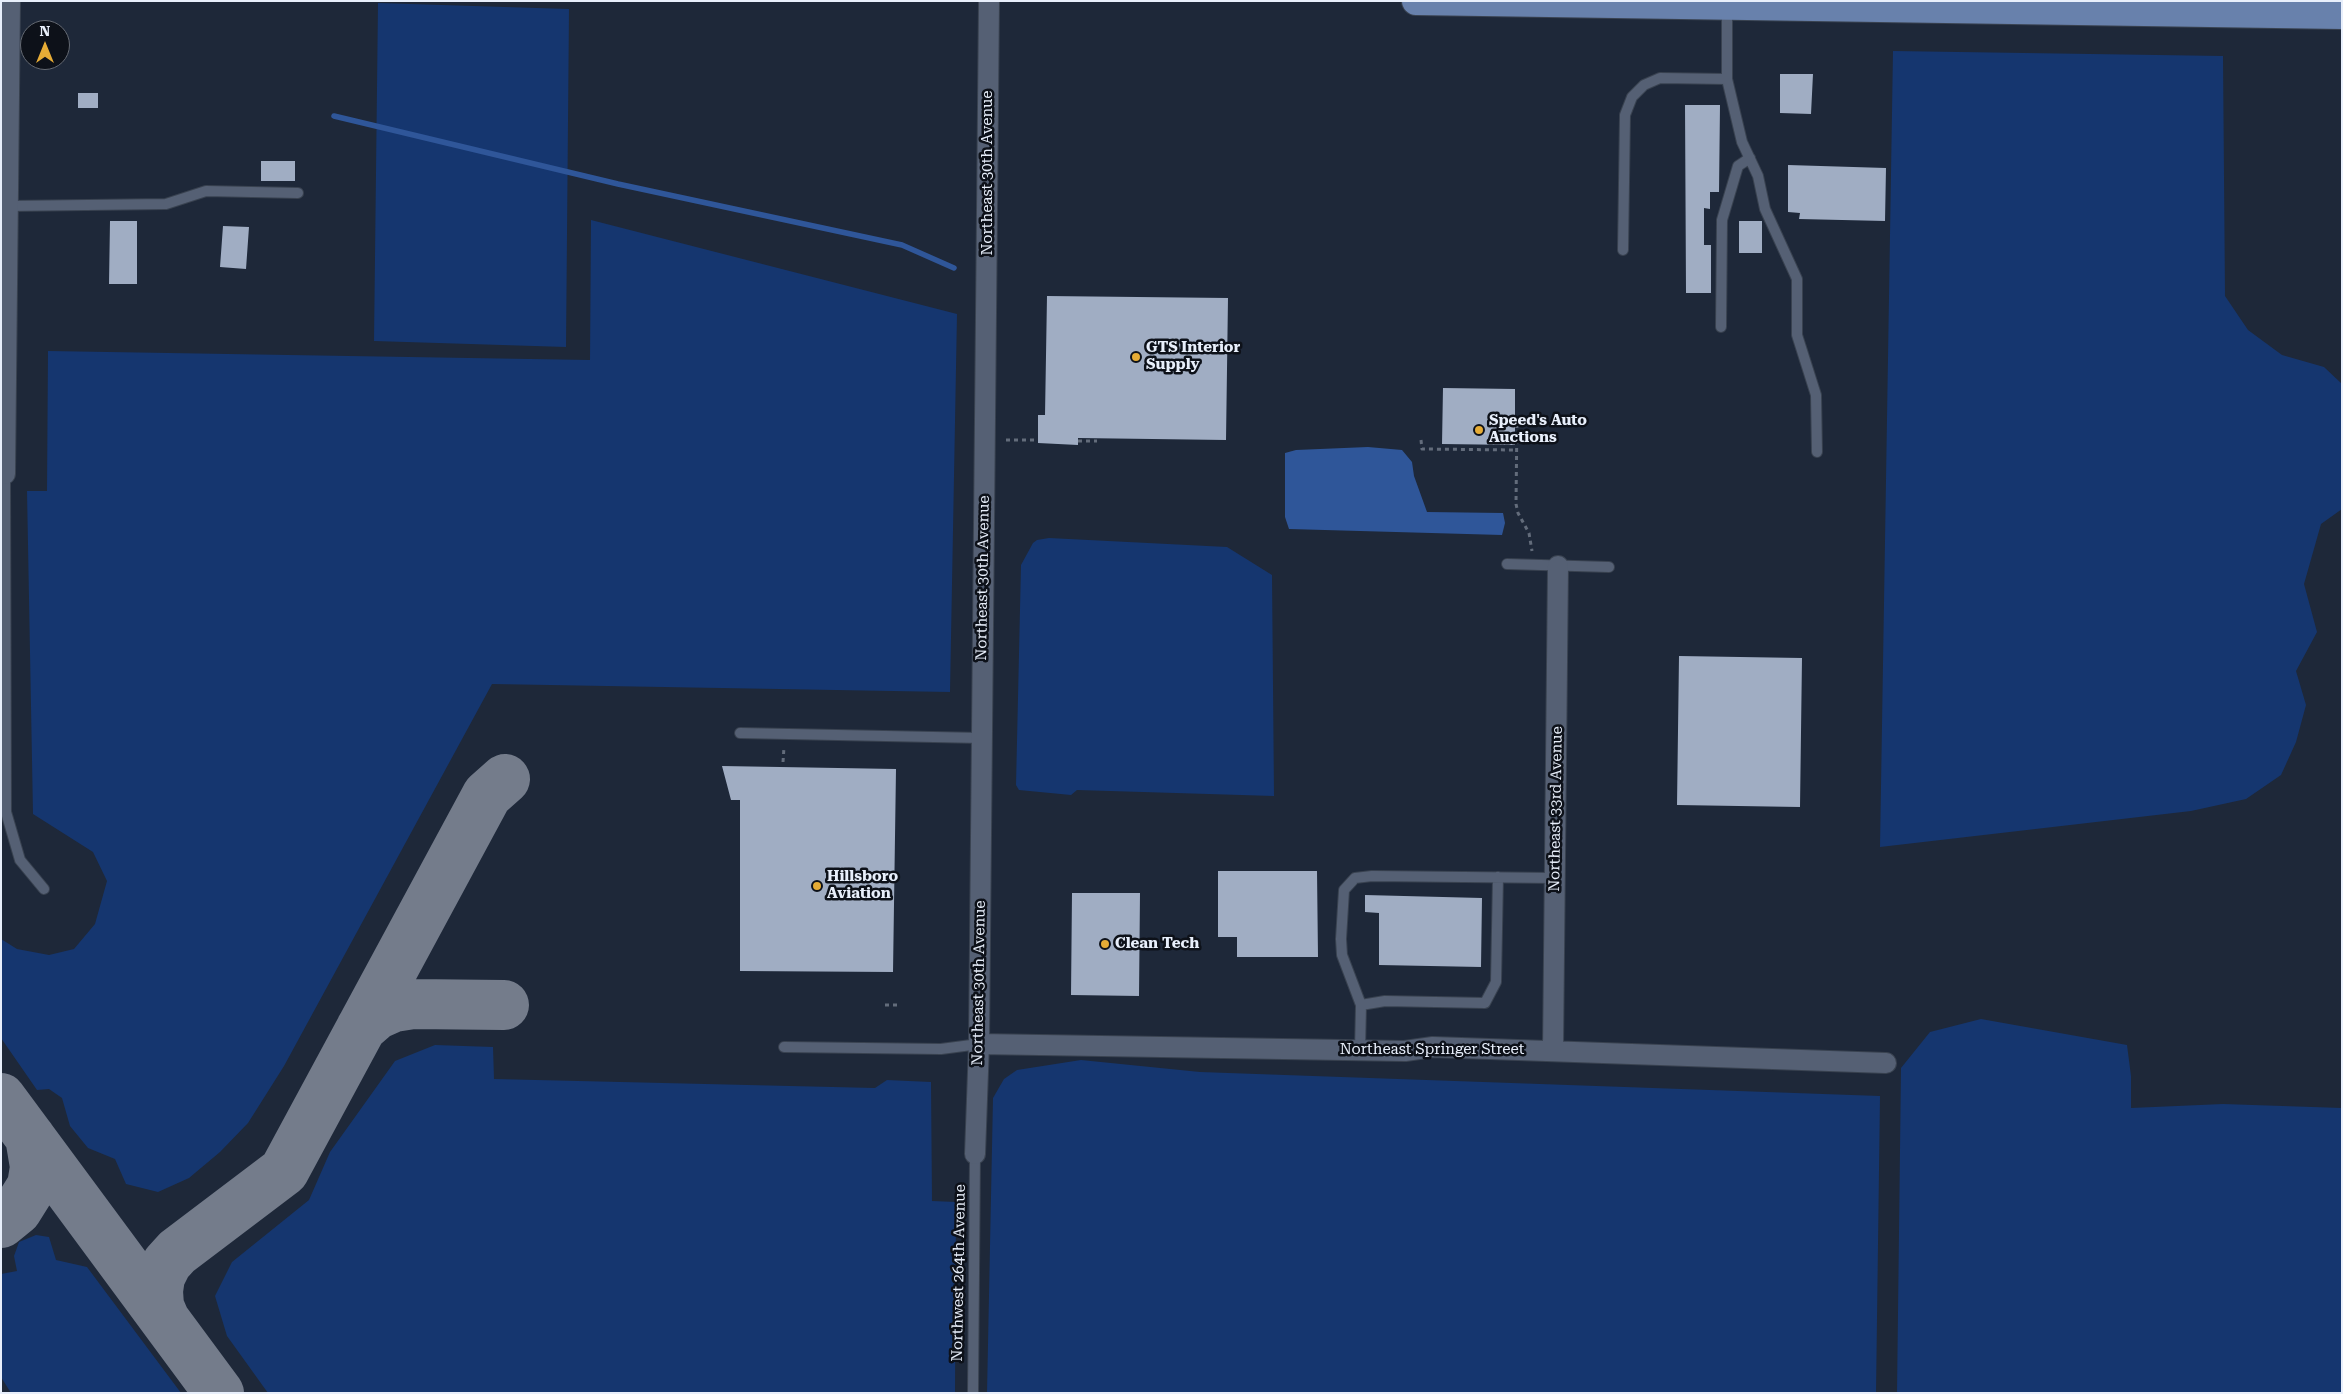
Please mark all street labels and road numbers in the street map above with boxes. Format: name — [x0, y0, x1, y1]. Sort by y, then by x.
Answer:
street label: Northeast 30th Avenue — [979, 90, 997, 256]
street label: Northeast 30th Avenue — [973, 495, 993, 661]
street label: Northeast 33rd Avenue — [1546, 726, 1566, 892]
street label: Northeast 30th Avenue — [969, 900, 989, 1066]
street label: Northeast Springer Street — [1340, 1041, 1524, 1059]
street label: Northwest 264th Avenue — [948, 1184, 970, 1362]

